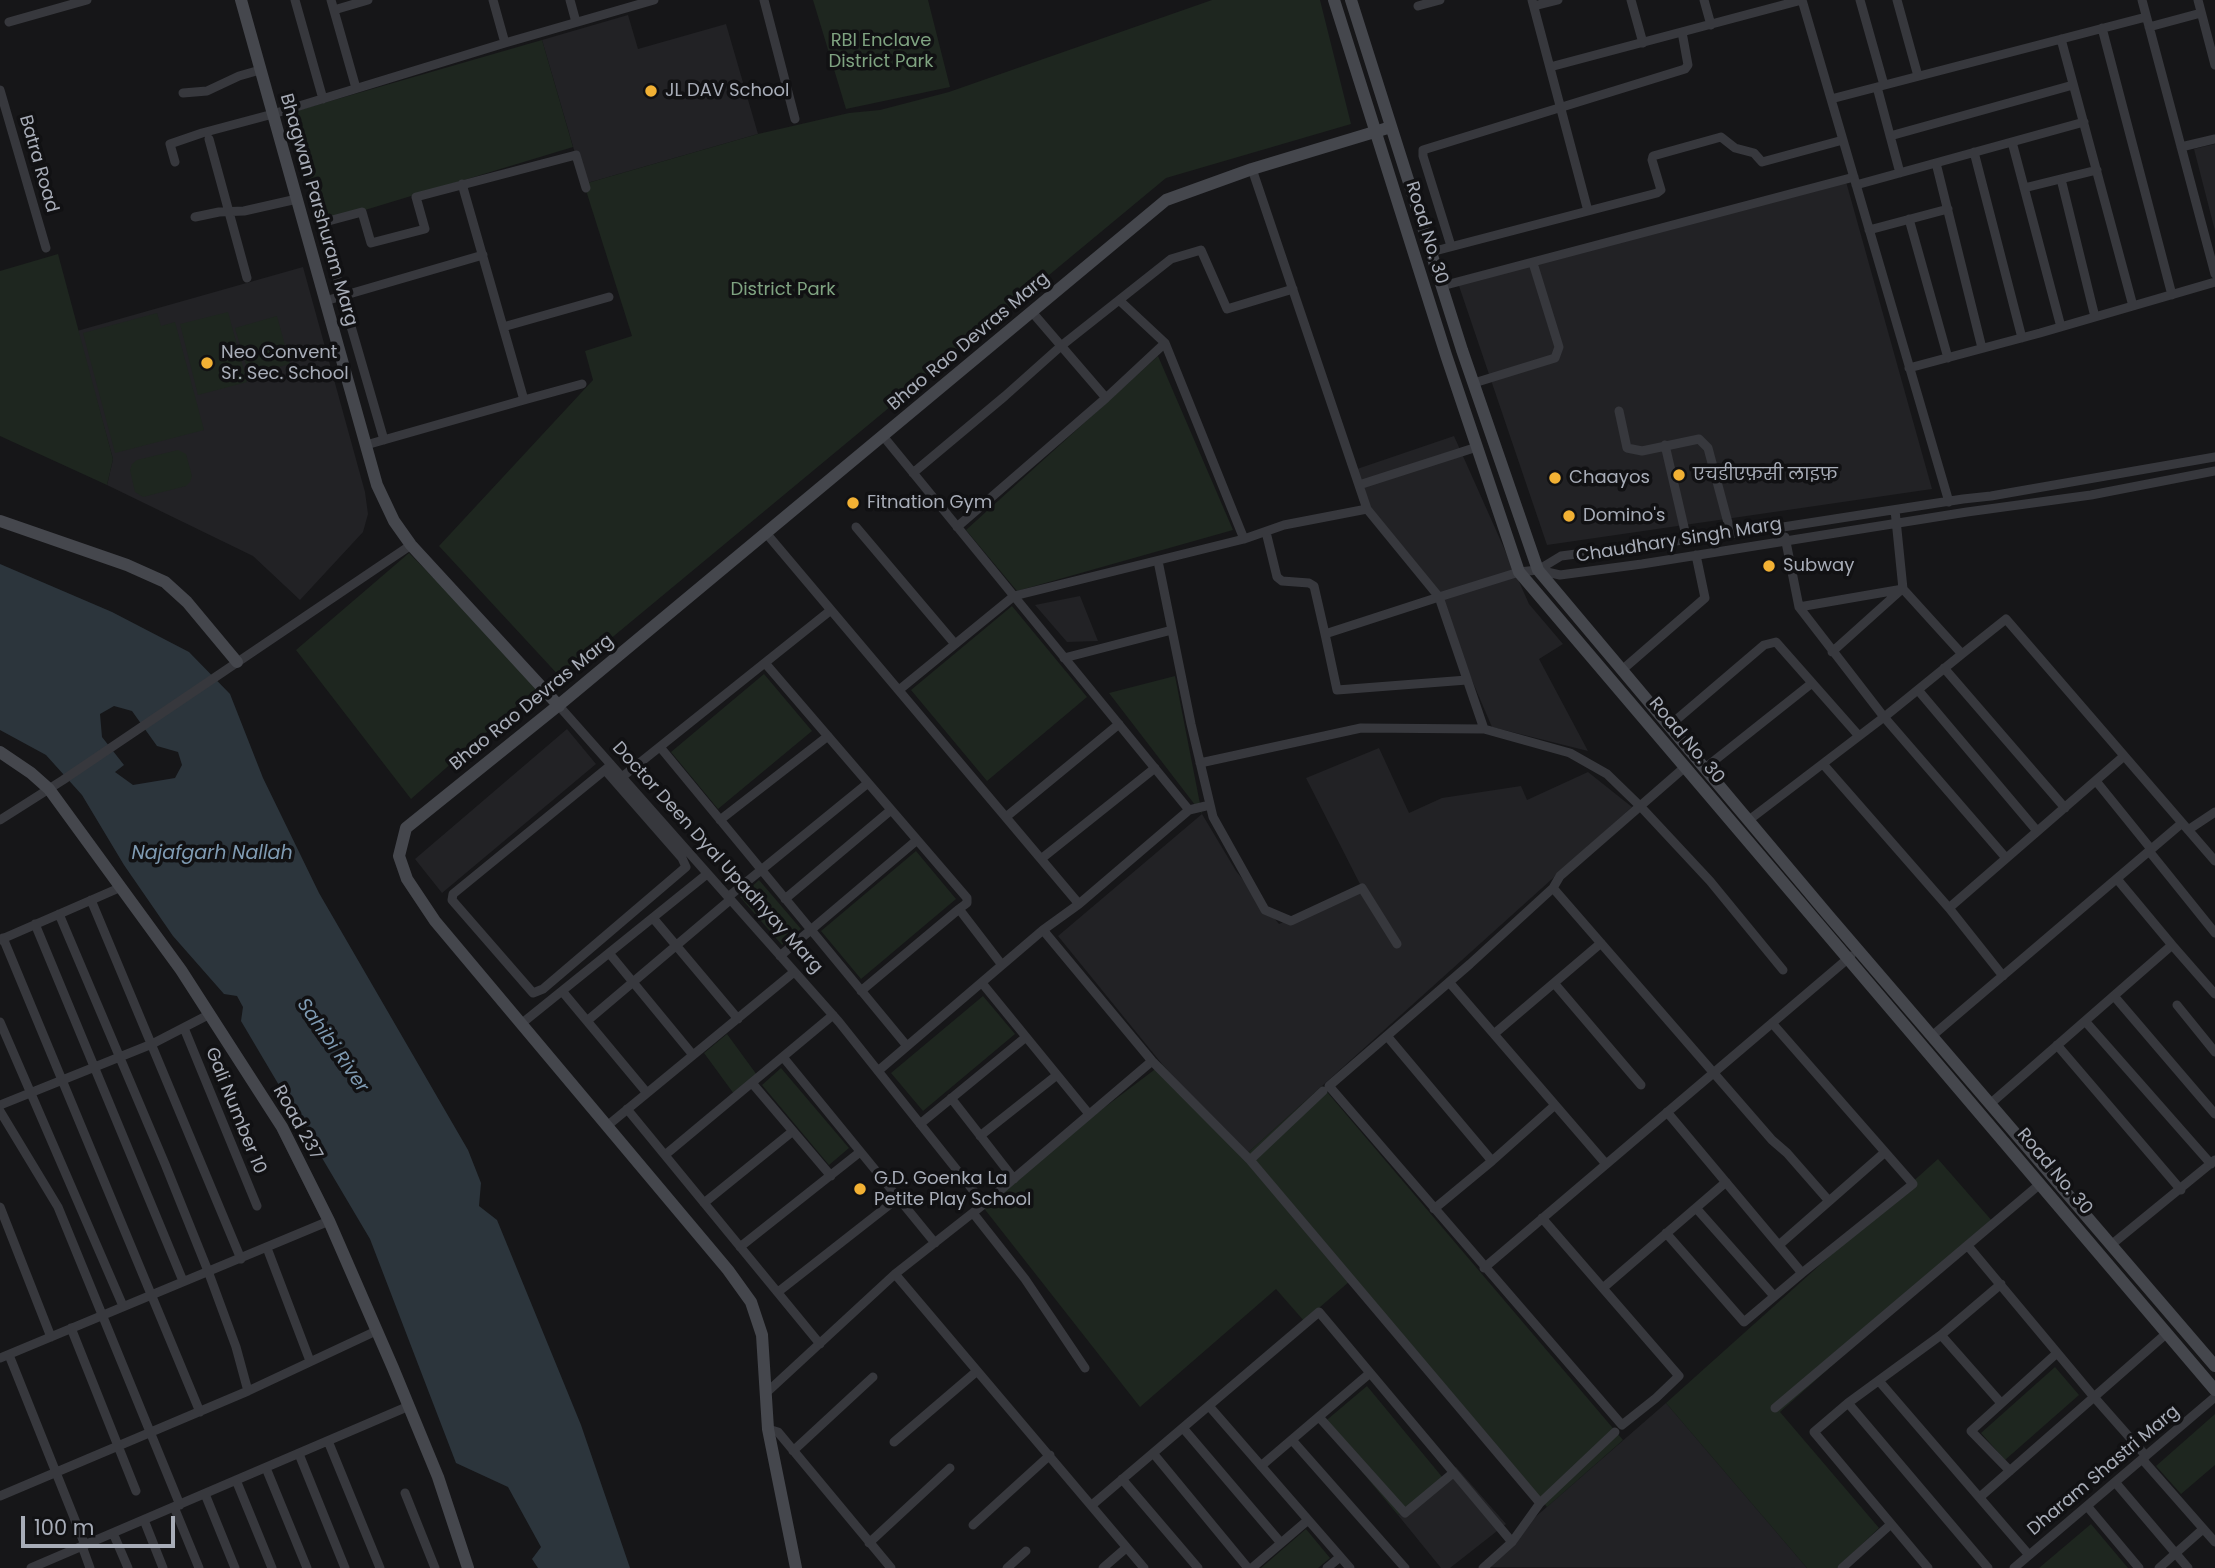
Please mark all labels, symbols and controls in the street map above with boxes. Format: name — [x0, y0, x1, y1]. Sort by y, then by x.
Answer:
park label: RBI Enclave District Park — [828, 30, 934, 72]
place label: JL DAV School — [665, 80, 789, 102]
marker: JL DAV School — [643, 83, 659, 99]
street label: Bhagwan Parshuram Marg — [274, 91, 362, 329]
street label: Batra Road — [14, 113, 62, 215]
street label: Road No. 30 — [1400, 179, 1452, 287]
street label: Bhao Rao Devras Marg — [884, 268, 1054, 416]
park label: District Park — [730, 279, 836, 301]
place label: Neo Convent Sr. Sec. School — [221, 342, 349, 384]
marker: Neo Convent Sr. Sec. School — [199, 355, 215, 371]
place label: एचडीएफ़सी लाइफ़ — [1693, 464, 1838, 486]
place label: Chaayos — [1569, 467, 1650, 489]
marker: एचडीएफ़सी लाइफ़ — [1671, 467, 1687, 483]
marker: Chaayos — [1547, 470, 1563, 486]
place label: Fitnation Gym — [867, 492, 992, 514]
marker: Fitnation Gym — [845, 495, 861, 511]
place label: Domino's — [1583, 505, 1666, 527]
marker: Domino's — [1561, 508, 1577, 524]
street label: Chaudhary Singh Marg — [1575, 514, 1783, 568]
place label: Subway — [1783, 555, 1854, 577]
marker: Subway — [1761, 558, 1777, 574]
street label: Bhao Rao Devras Marg — [446, 630, 618, 776]
street label: Road No. 30 — [1644, 693, 1728, 789]
street label: Doctor Deen Dyal Upadhyay Marg — [607, 738, 827, 978]
water label: Najafgarh Nallah — [131, 843, 293, 865]
water label: Sahibi River — [291, 995, 373, 1097]
street label: Gali Number 10 — [200, 1045, 270, 1177]
street label: Road 237 — [268, 1082, 326, 1164]
street label: Road No. 30 — [2012, 1124, 2096, 1220]
place label: G.D. Goenka La Petite Play School — [874, 1168, 1032, 1210]
marker: G.D. Goenka La Petite Play School — [852, 1181, 868, 1197]
street label: Dharam Shastri Marg — [2024, 1401, 2184, 1541]
scale bar — [24, 1502, 178, 1546]
text: 100 m — [34, 1513, 94, 1542]

